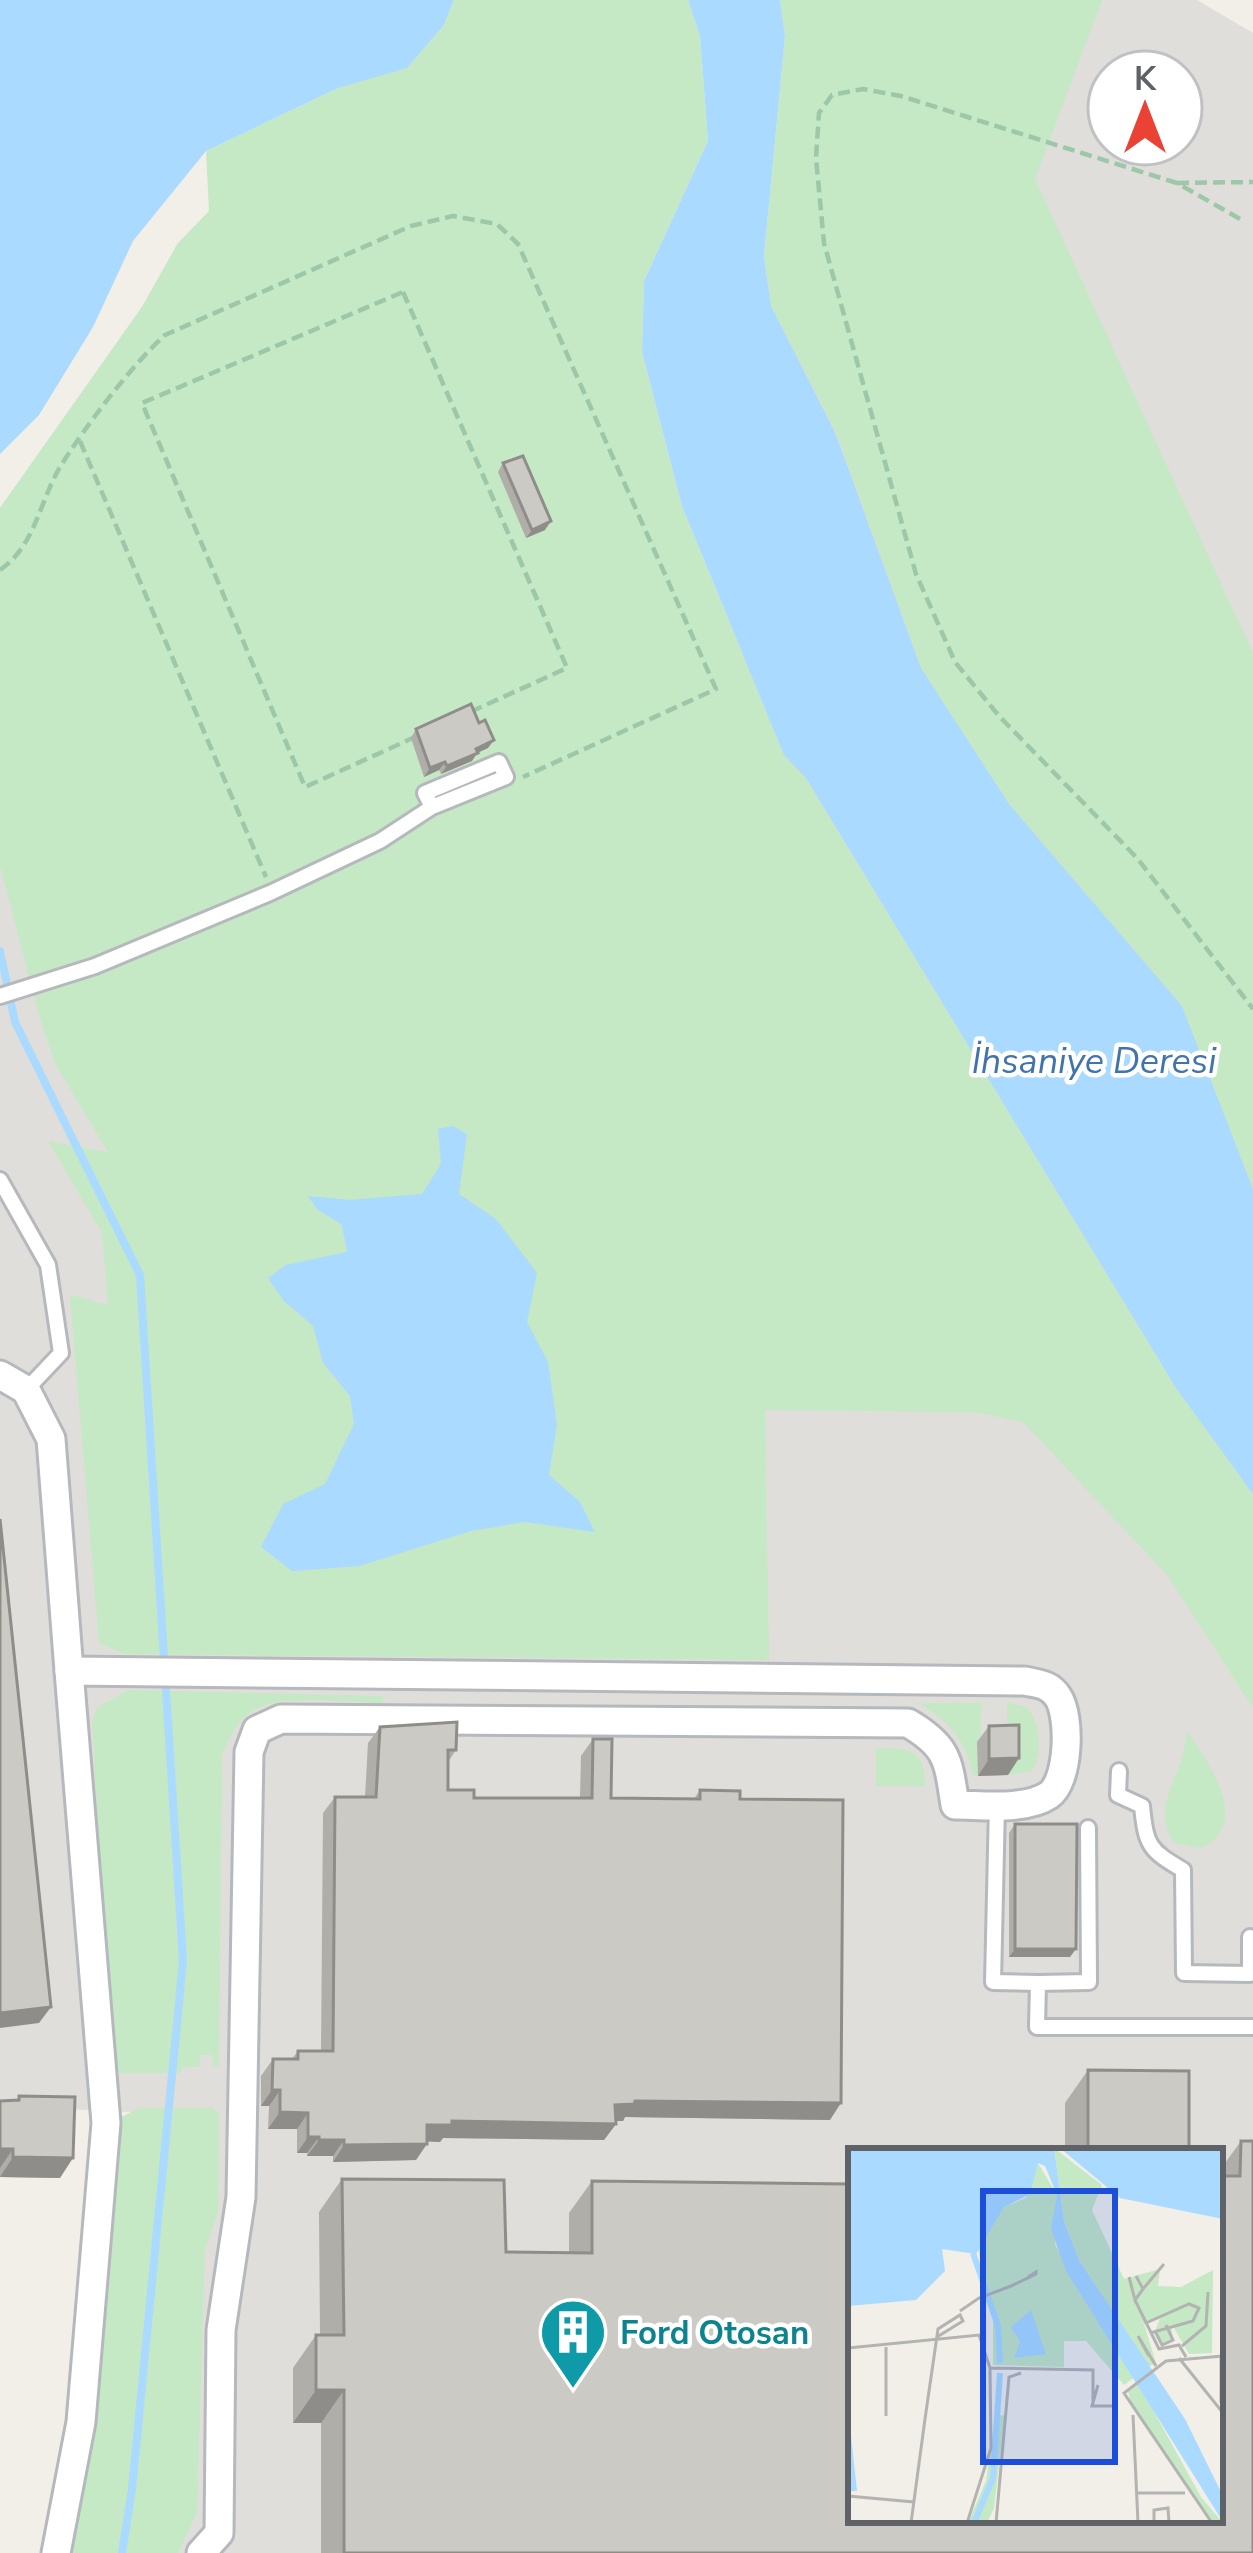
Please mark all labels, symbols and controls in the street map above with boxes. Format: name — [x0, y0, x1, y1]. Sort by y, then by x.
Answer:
north arrow — [1085, 48, 1205, 168]
text: K — [1134, 57, 1157, 102]
water label: İhsaniye Deresi — [972, 1037, 1217, 1086]
inset map — [848, 2148, 1223, 2523]
building icon: Ford Otosan — [538, 2297, 608, 2391]
place label: Ford Otosan — [620, 2311, 809, 2356]

